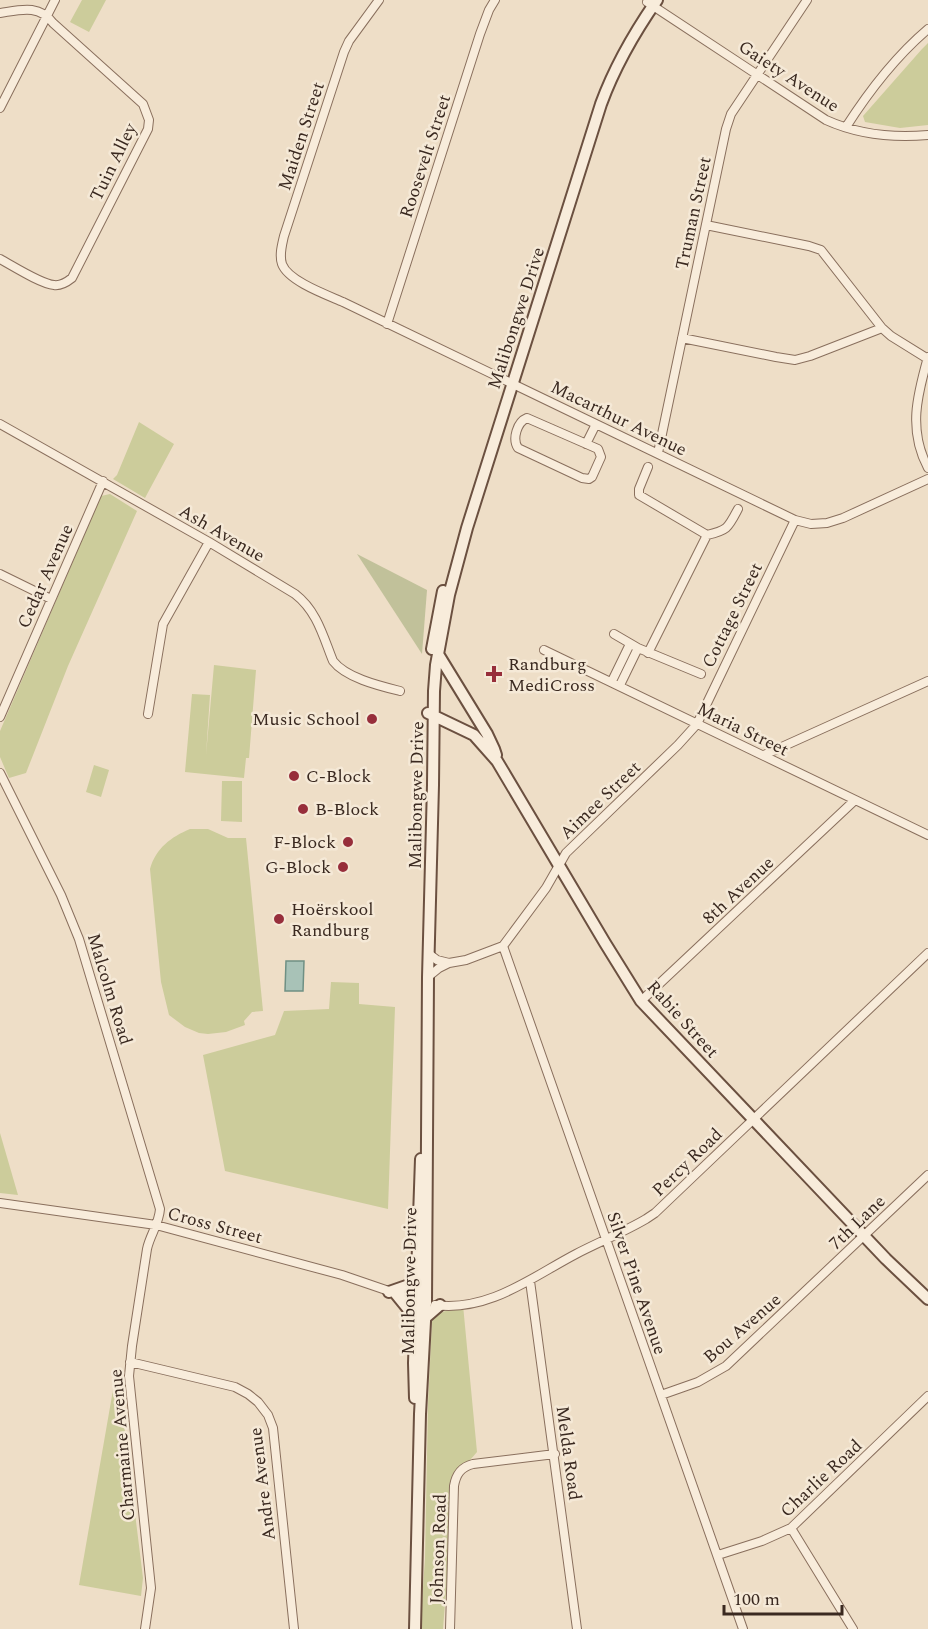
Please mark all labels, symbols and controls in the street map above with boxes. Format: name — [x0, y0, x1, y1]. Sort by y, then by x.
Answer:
street label: Gaiety Avenue — [733, 34, 845, 119]
street label: Maiden Street — [271, 78, 332, 194]
street label: Roosevelt Street — [393, 91, 458, 222]
street label: Tuin Alley — [83, 117, 145, 206]
street label: Truman Street — [668, 154, 719, 272]
street label: Malibongwe Drive — [481, 244, 552, 393]
street label: Macarthur Avenue — [546, 374, 692, 463]
street label: Ash Avenue — [174, 498, 270, 569]
street label: Cedar Avenue — [10, 520, 81, 633]
street label: Cottage Street — [695, 558, 770, 673]
place label: Randburg MediCross — [508, 651, 595, 699]
marker: Randburg MediCross — [485, 665, 503, 683]
street label: Maria Street — [692, 696, 793, 763]
place label: Music School — [252, 706, 360, 733]
marker: Music School — [365, 712, 379, 726]
street label: Malibongwe Drive — [402, 721, 431, 869]
street label: Aimee Street — [554, 755, 647, 846]
place label: C-Block — [306, 763, 371, 790]
marker: C-Block — [287, 769, 301, 783]
place label: B-Block — [315, 796, 379, 823]
marker: B-Block — [296, 802, 310, 816]
place label: F-Block — [273, 829, 336, 856]
marker: F-Block — [341, 835, 355, 849]
street label: 8th Avenue — [696, 850, 780, 931]
place label: G-Block — [265, 854, 331, 881]
marker: G-Block — [336, 860, 350, 874]
place label: Hoërskool Randburg — [291, 896, 374, 944]
marker: Hoërskool Randburg — [272, 912, 286, 926]
street label: Malcolm Road — [80, 930, 139, 1048]
street label: Rabie Street — [640, 974, 725, 1064]
street label: Percy Road — [646, 1122, 729, 1203]
street label: 7th Lane — [823, 1188, 892, 1256]
street label: Cross Street — [165, 1200, 265, 1251]
street label: Malibongwe Drive — [395, 1207, 424, 1355]
street label: Silver Pine Avenue — [599, 1208, 674, 1358]
street label: Bou Avenue — [697, 1287, 787, 1370]
street label: Charmaine Avenue — [102, 1368, 143, 1522]
street label: Melda Road — [549, 1404, 588, 1502]
street label: Andre Avenue — [242, 1426, 283, 1542]
street label: Charlie Road — [774, 1433, 869, 1524]
street label: Johnson Road — [423, 1493, 454, 1605]
scale bar — [724, 1578, 842, 1616]
text: 100 m — [733, 1586, 780, 1613]

